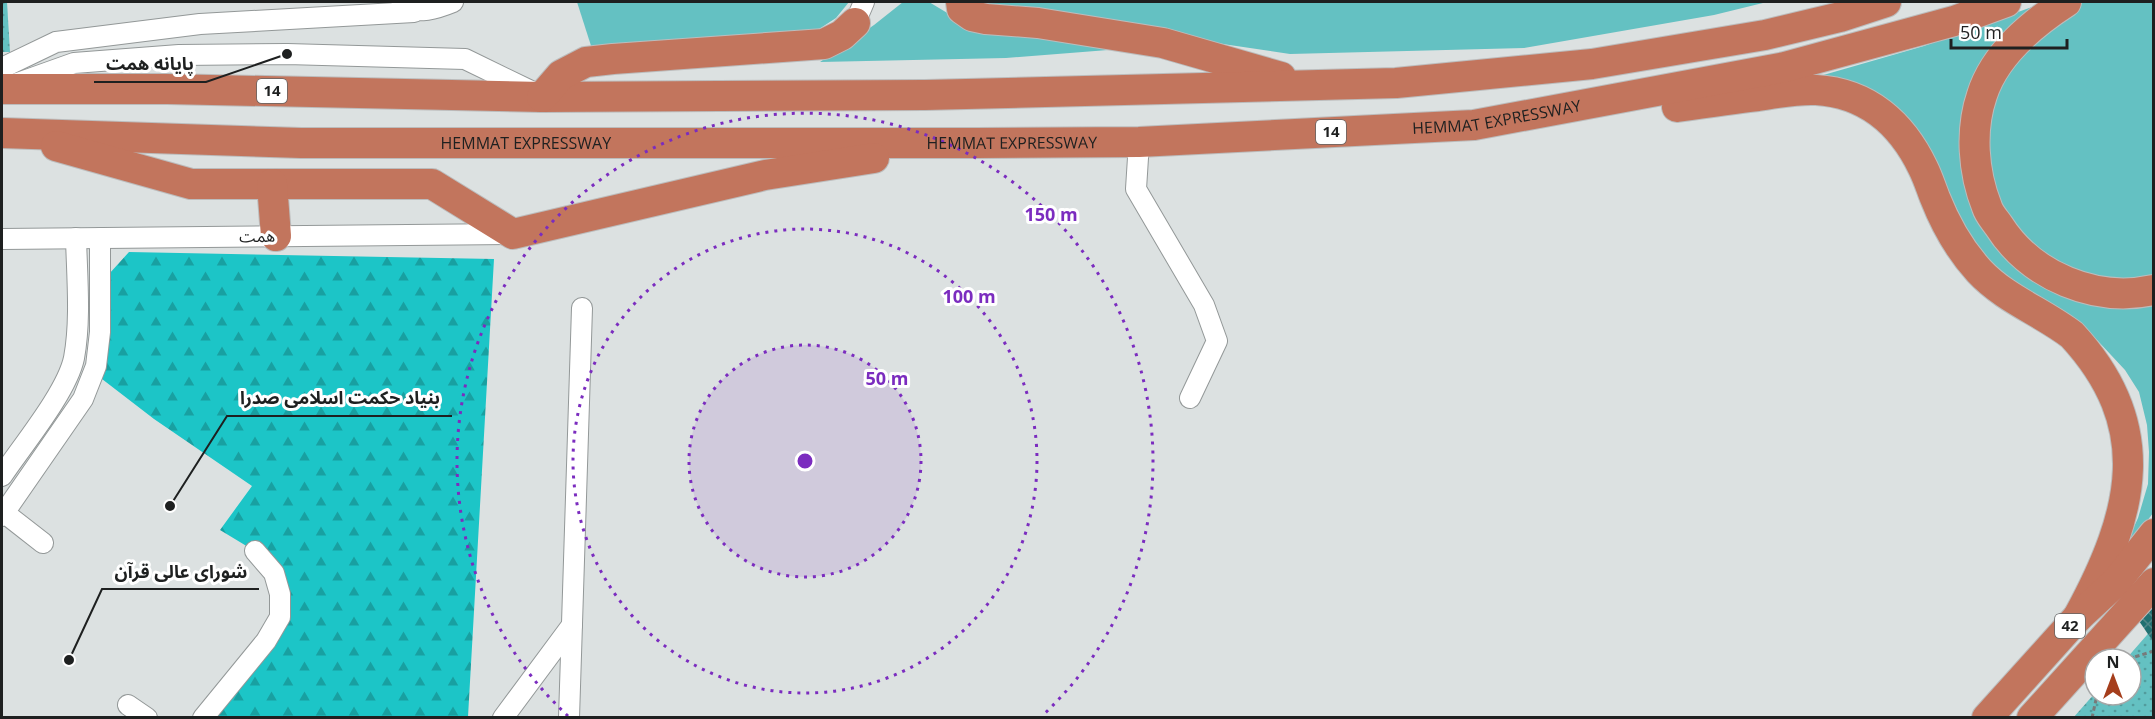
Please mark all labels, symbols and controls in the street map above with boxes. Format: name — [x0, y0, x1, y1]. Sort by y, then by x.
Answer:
scale bar — [1951, 12, 2066, 50]
text: 50 m — [1960, 20, 2002, 44]
callout: پایانه همت — [94, 46, 206, 82]
text: پایانه همت — [106, 51, 194, 76]
road number: 14 — [257, 79, 287, 103]
street label: HEMMAT EXPRESSWAY — [1412, 94, 1583, 139]
road number: 14 — [1316, 120, 1346, 144]
street label: HEMMAT EXPRESSWAY — [927, 131, 1097, 154]
street label: HEMMAT EXPRESSWAY — [441, 132, 611, 154]
text: 150 m — [1024, 202, 1078, 226]
street label: همت — [239, 225, 275, 247]
text: 100 m — [942, 284, 996, 308]
text: 50 m — [866, 366, 908, 390]
callout: بنیاد حکمت اسلامی صدرا — [227, 380, 452, 416]
text: بنیاد حکمت اسلامی صدرا — [240, 385, 440, 409]
centre of rings — [795, 451, 815, 471]
callout: شورای عالی قرآن — [102, 553, 259, 589]
text: شورای عالی قرآن — [115, 559, 247, 583]
road number: 42 — [2055, 614, 2085, 638]
north arrow — [2083, 647, 2143, 707]
text: N — [2106, 651, 2120, 673]

